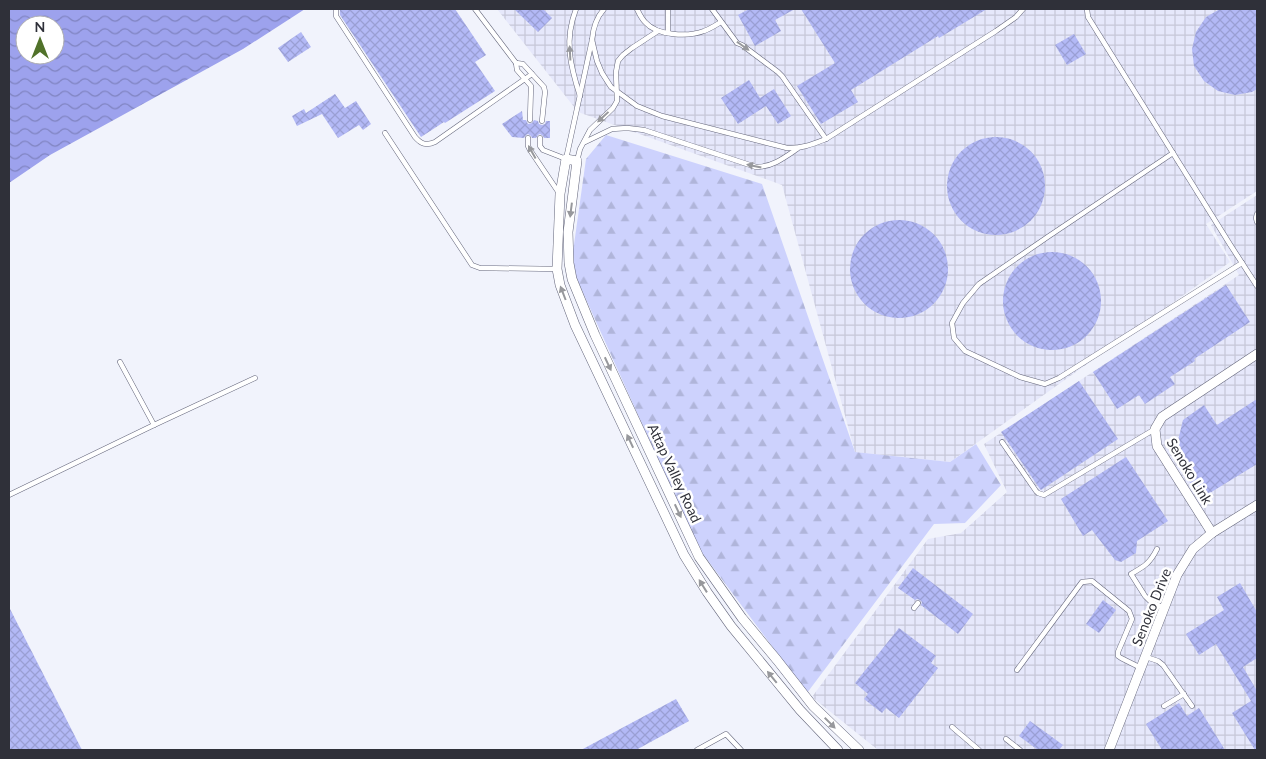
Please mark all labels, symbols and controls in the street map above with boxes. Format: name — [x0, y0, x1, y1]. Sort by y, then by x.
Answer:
north arrow — [15, 15, 65, 65]
text: N — [35, 18, 45, 35]
one-way arrow — [736, 41, 750, 51]
one-way arrow — [565, 45, 573, 61]
one-way arrow — [598, 111, 610, 123]
one-way arrow — [528, 145, 537, 158]
one-way arrow — [745, 161, 761, 169]
one-way arrow — [567, 202, 575, 218]
one-way arrow — [559, 285, 567, 300]
one-way arrow — [605, 357, 613, 371]
street label: Attap Valley Road — [645, 421, 705, 525]
one-way arrow — [626, 434, 634, 448]
street label: Senoko Link — [1164, 435, 1217, 508]
one-way arrow — [674, 504, 682, 518]
street label: Senoko Drive — [1128, 566, 1174, 648]
one-way arrow — [698, 579, 707, 593]
one-way arrow — [767, 670, 778, 683]
one-way arrow — [824, 716, 836, 728]

